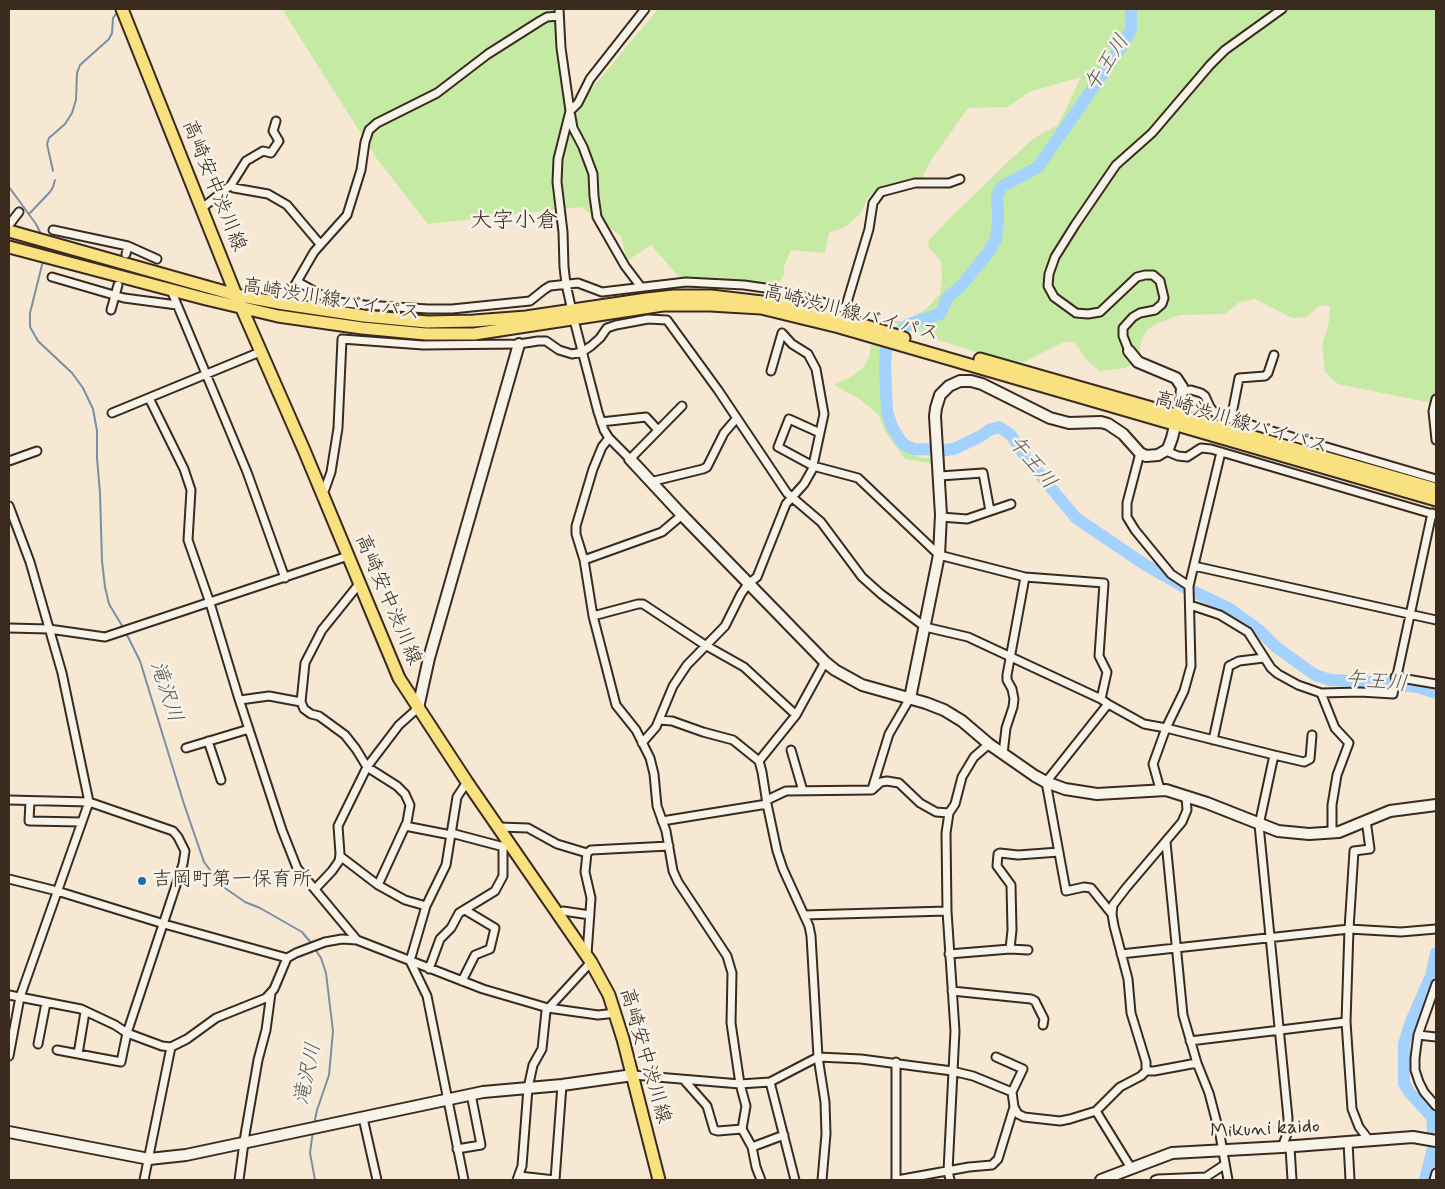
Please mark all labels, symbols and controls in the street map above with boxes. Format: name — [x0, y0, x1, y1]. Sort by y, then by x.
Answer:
water label: 午王川 — [1080, 31, 1136, 97]
street label: 高崎安中渋川線 — [176, 117, 250, 255]
district label: 大字小倉 — [470, 209, 558, 235]
street label: 高崎渋川線バイパス — [240, 275, 422, 327]
street label: 高崎渋川線バイパス — [761, 281, 941, 347]
street label: 高崎渋川線バイパス — [1151, 388, 1331, 460]
water label: 午王川 — [1001, 431, 1061, 495]
street label: 高崎安中渋川線 — [349, 531, 425, 669]
water label: 滝沢川 — [143, 658, 187, 726]
water label: 午王川 — [1344, 668, 1408, 698]
place label: 吉岡町第一保育所 — [152, 869, 312, 893]
marker: 吉岡町第一保育所 — [136, 875, 148, 887]
street label: 高崎安中渋川線 — [613, 985, 675, 1127]
water label: 滝沢川 — [290, 1041, 328, 1107]
street label: Mikuni kaido — [1210, 1115, 1320, 1145]

